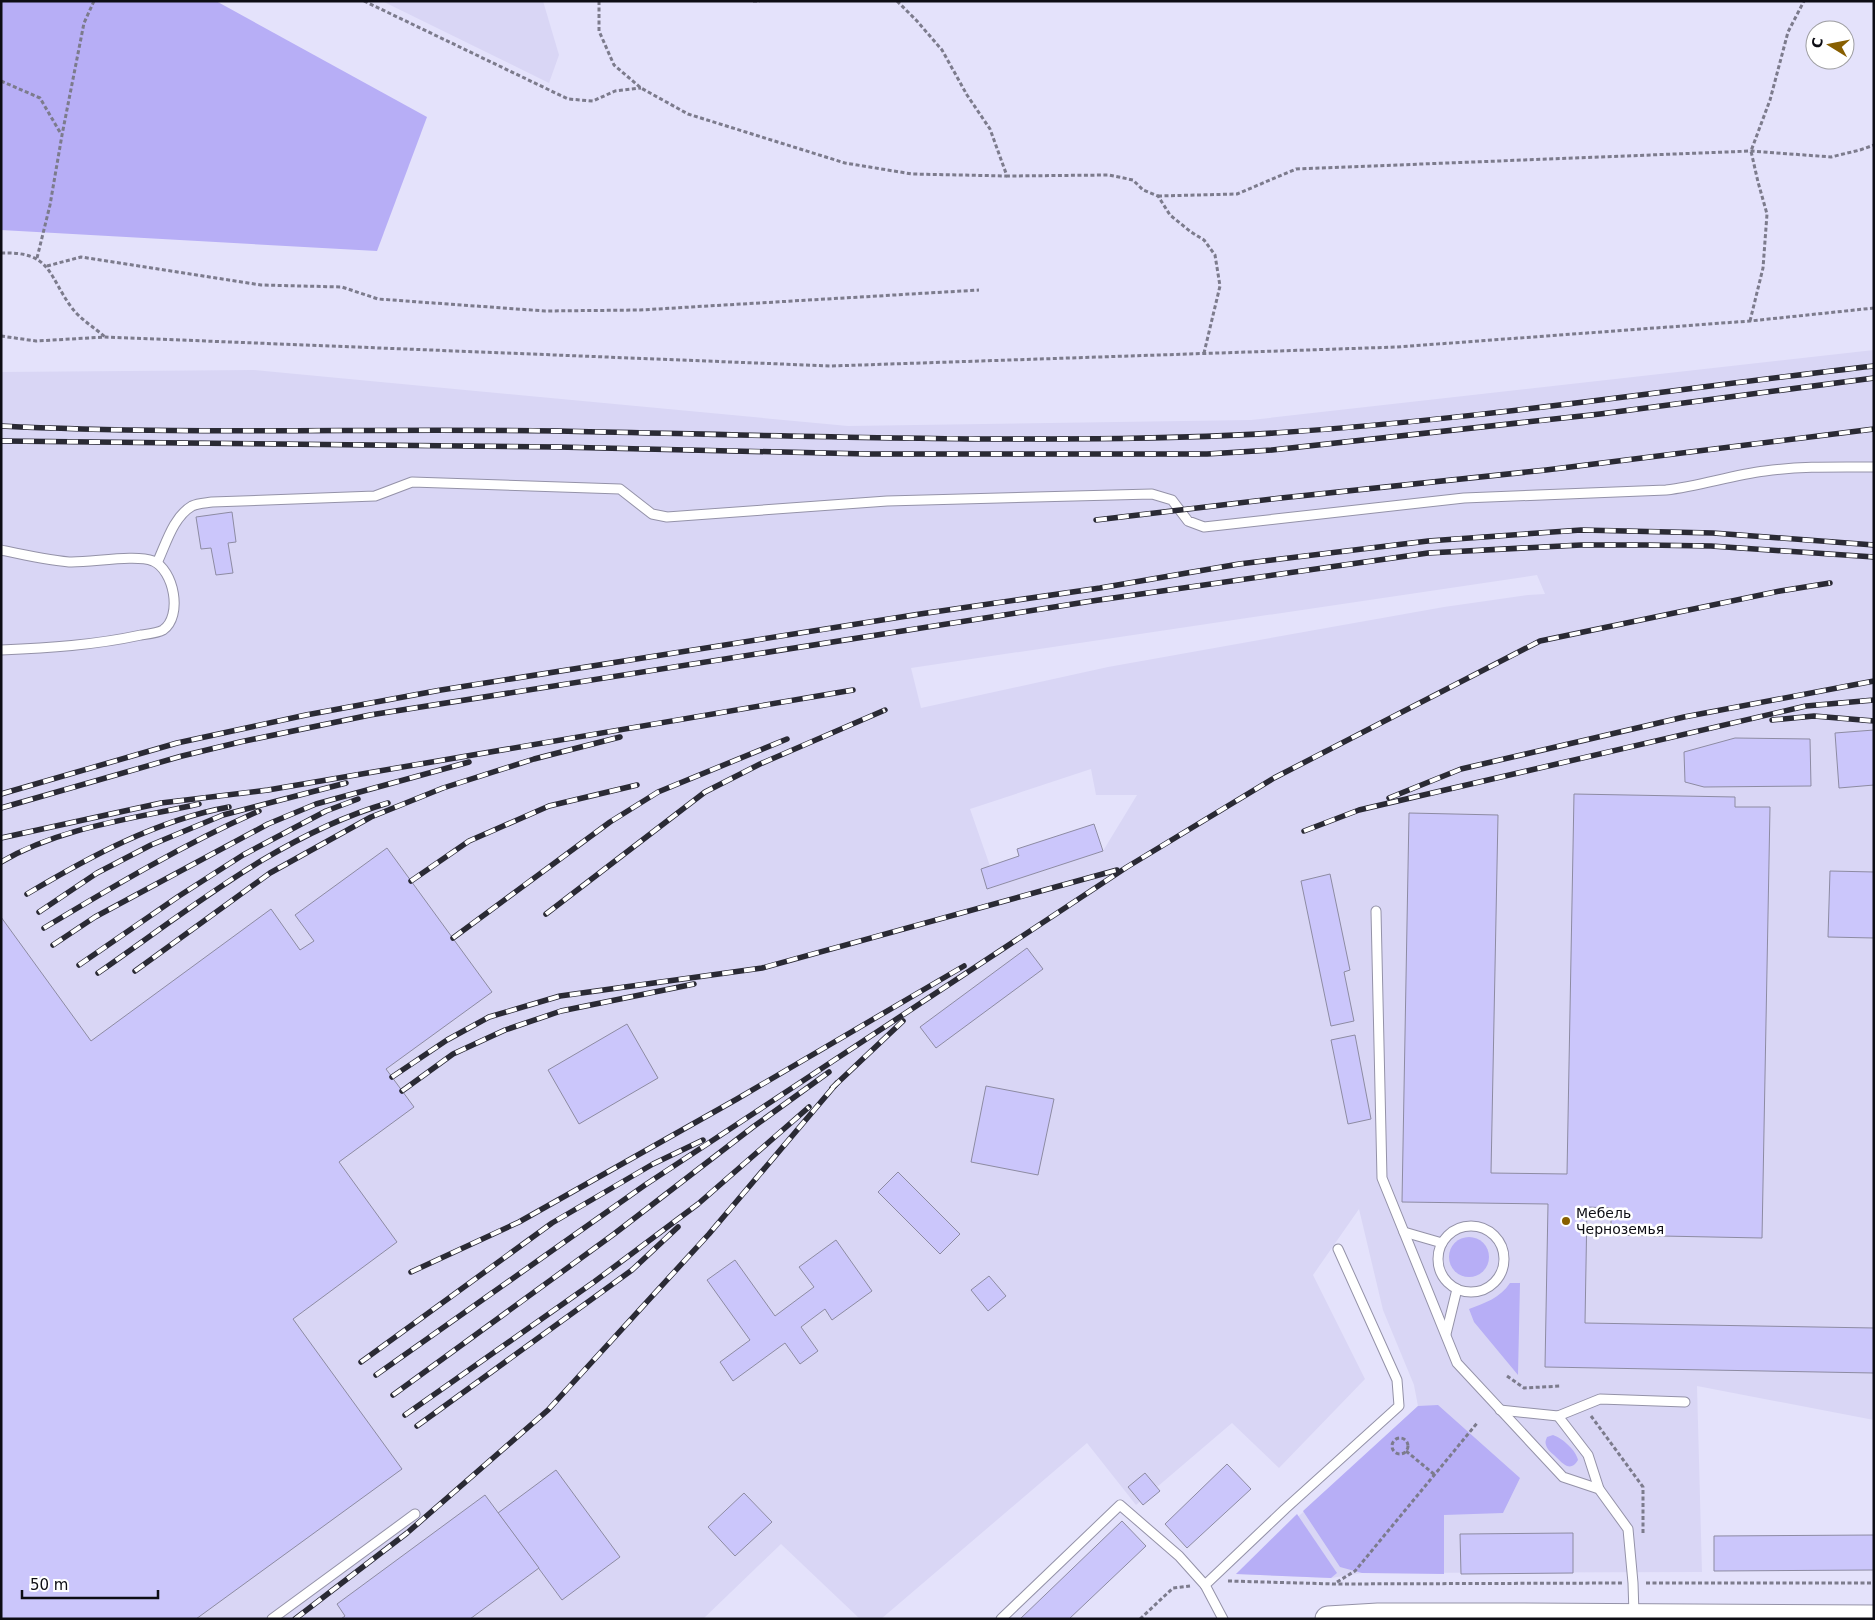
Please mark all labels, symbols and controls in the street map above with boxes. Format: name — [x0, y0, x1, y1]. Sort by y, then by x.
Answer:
north arrow — [1805, 20, 1855, 70]
text: С — [1808, 36, 1826, 49]
place label: Мебель Черноземья — [1576, 1205, 1664, 1237]
marker: Мебель Черноземья — [1560, 1215, 1572, 1227]
scale bar — [22, 1568, 159, 1600]
text: 50 m — [30, 1576, 68, 1594]

